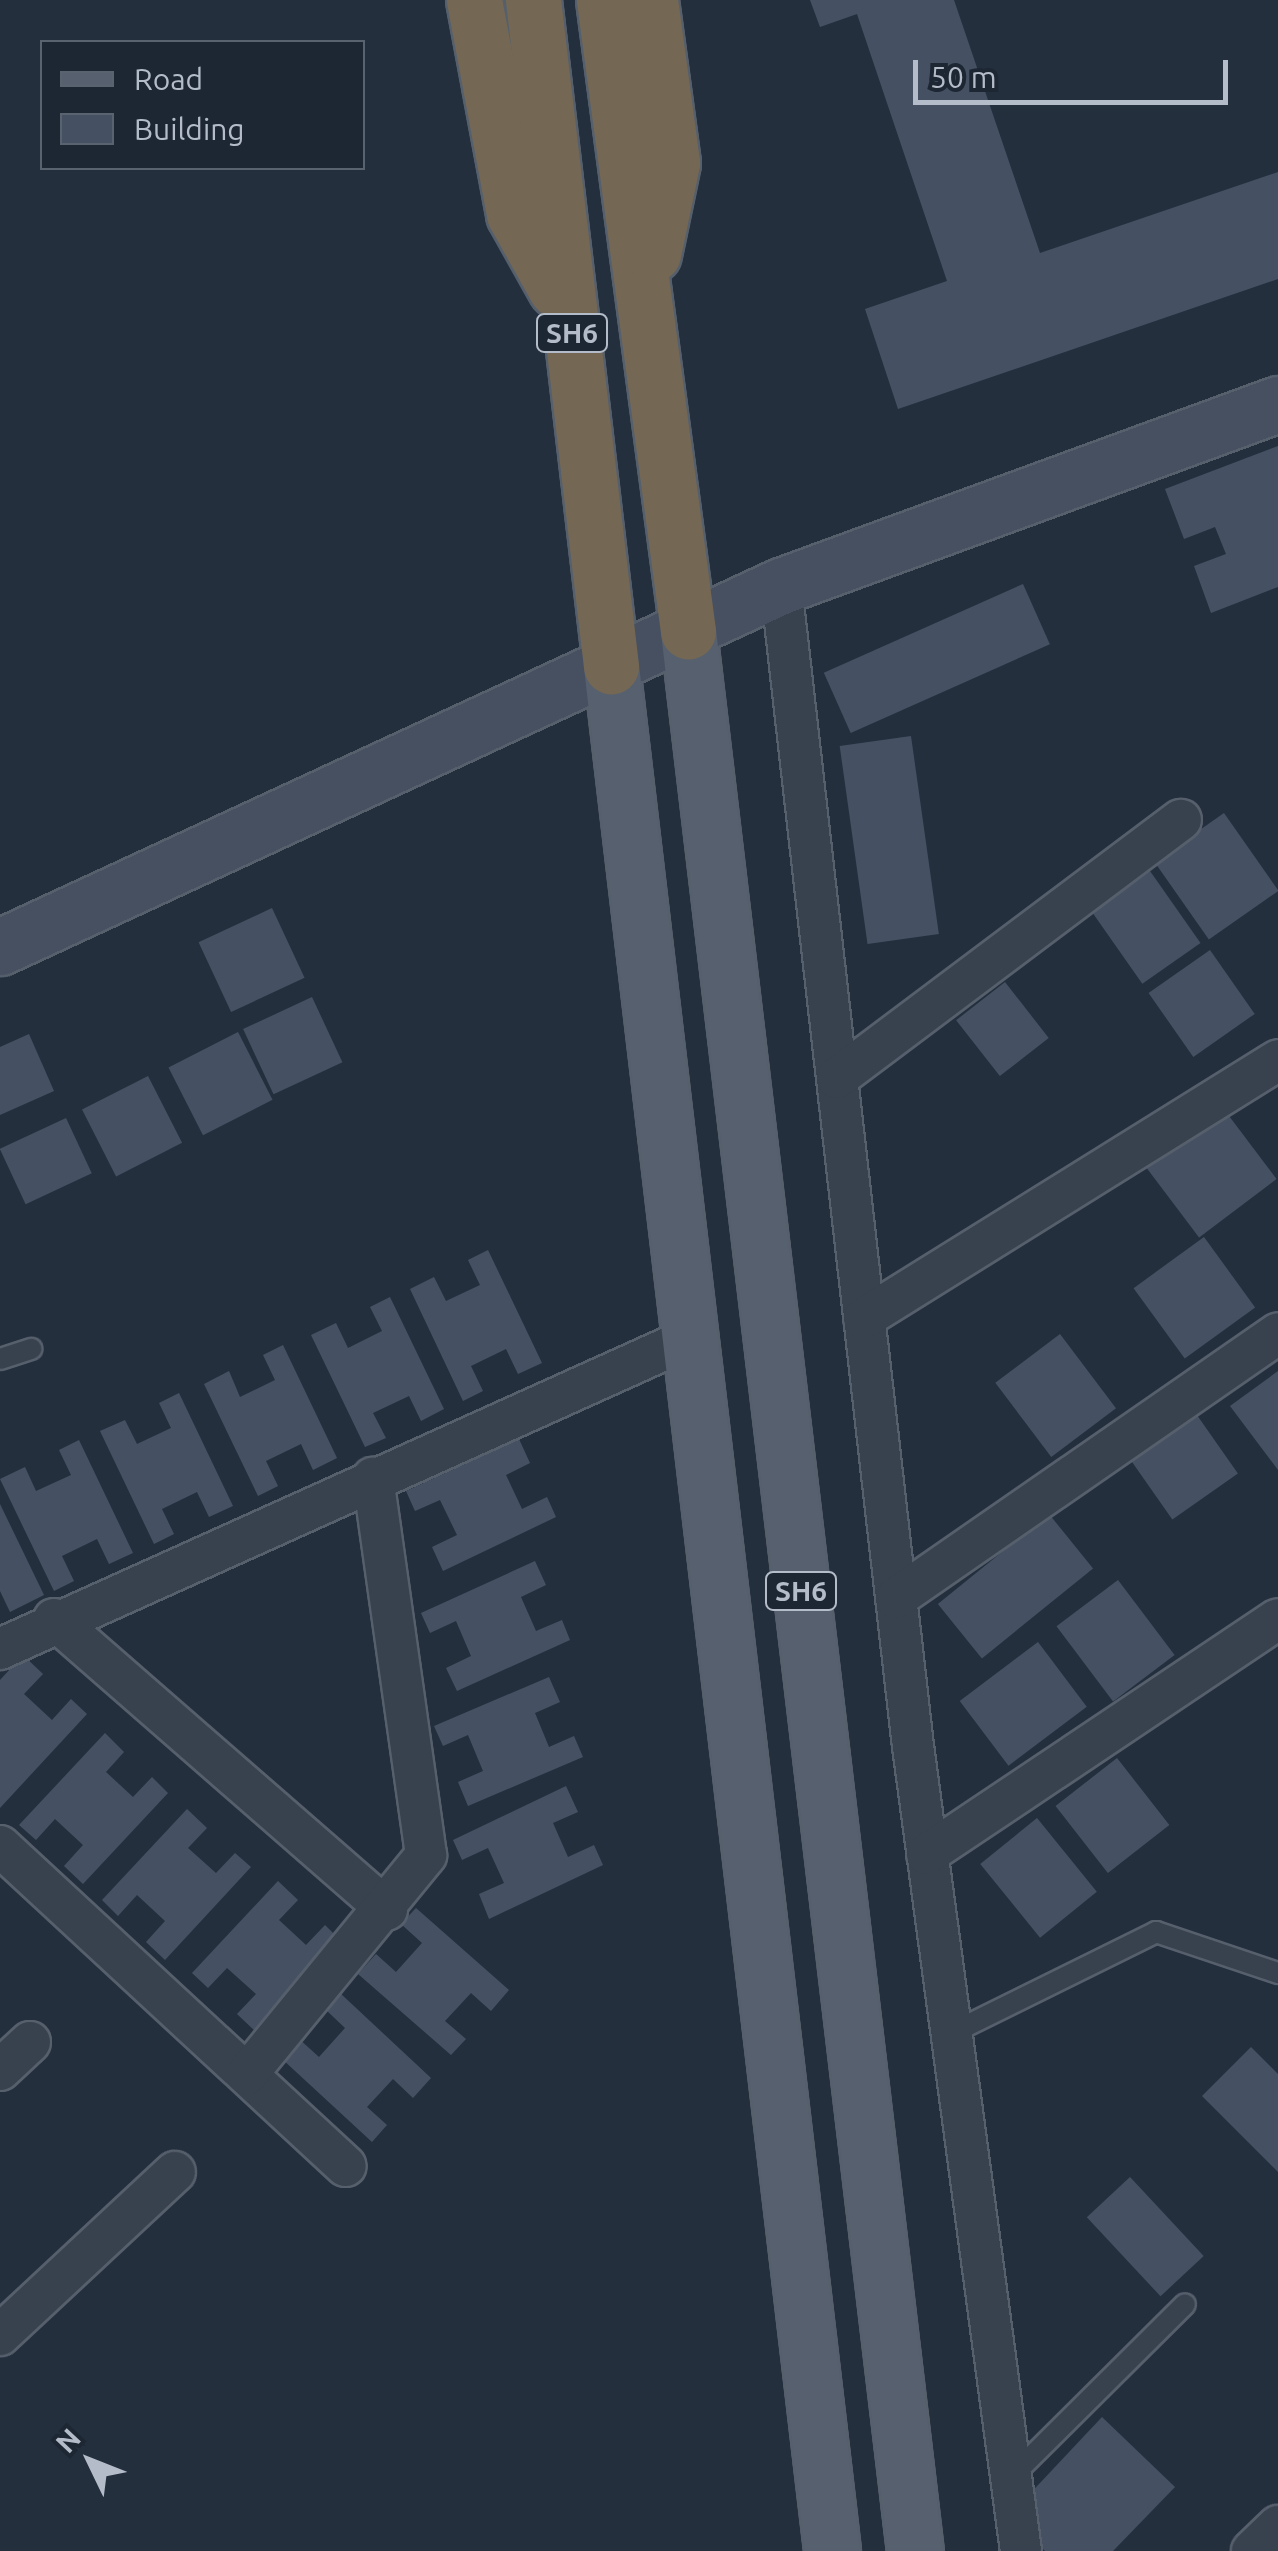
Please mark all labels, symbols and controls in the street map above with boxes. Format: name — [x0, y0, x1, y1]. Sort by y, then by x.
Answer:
legend — [40, 40, 365, 170]
scale bar — [918, 40, 1233, 102]
text: 50 m — [930, 60, 997, 94]
text: Road — [134, 62, 203, 96]
text: Building — [134, 112, 245, 146]
road number: SH6 — [534, 310, 610, 356]
road number: SH6 — [764, 1568, 838, 1614]
north arrow — [40, 2411, 140, 2511]
text: N — [49, 2422, 86, 2458]

